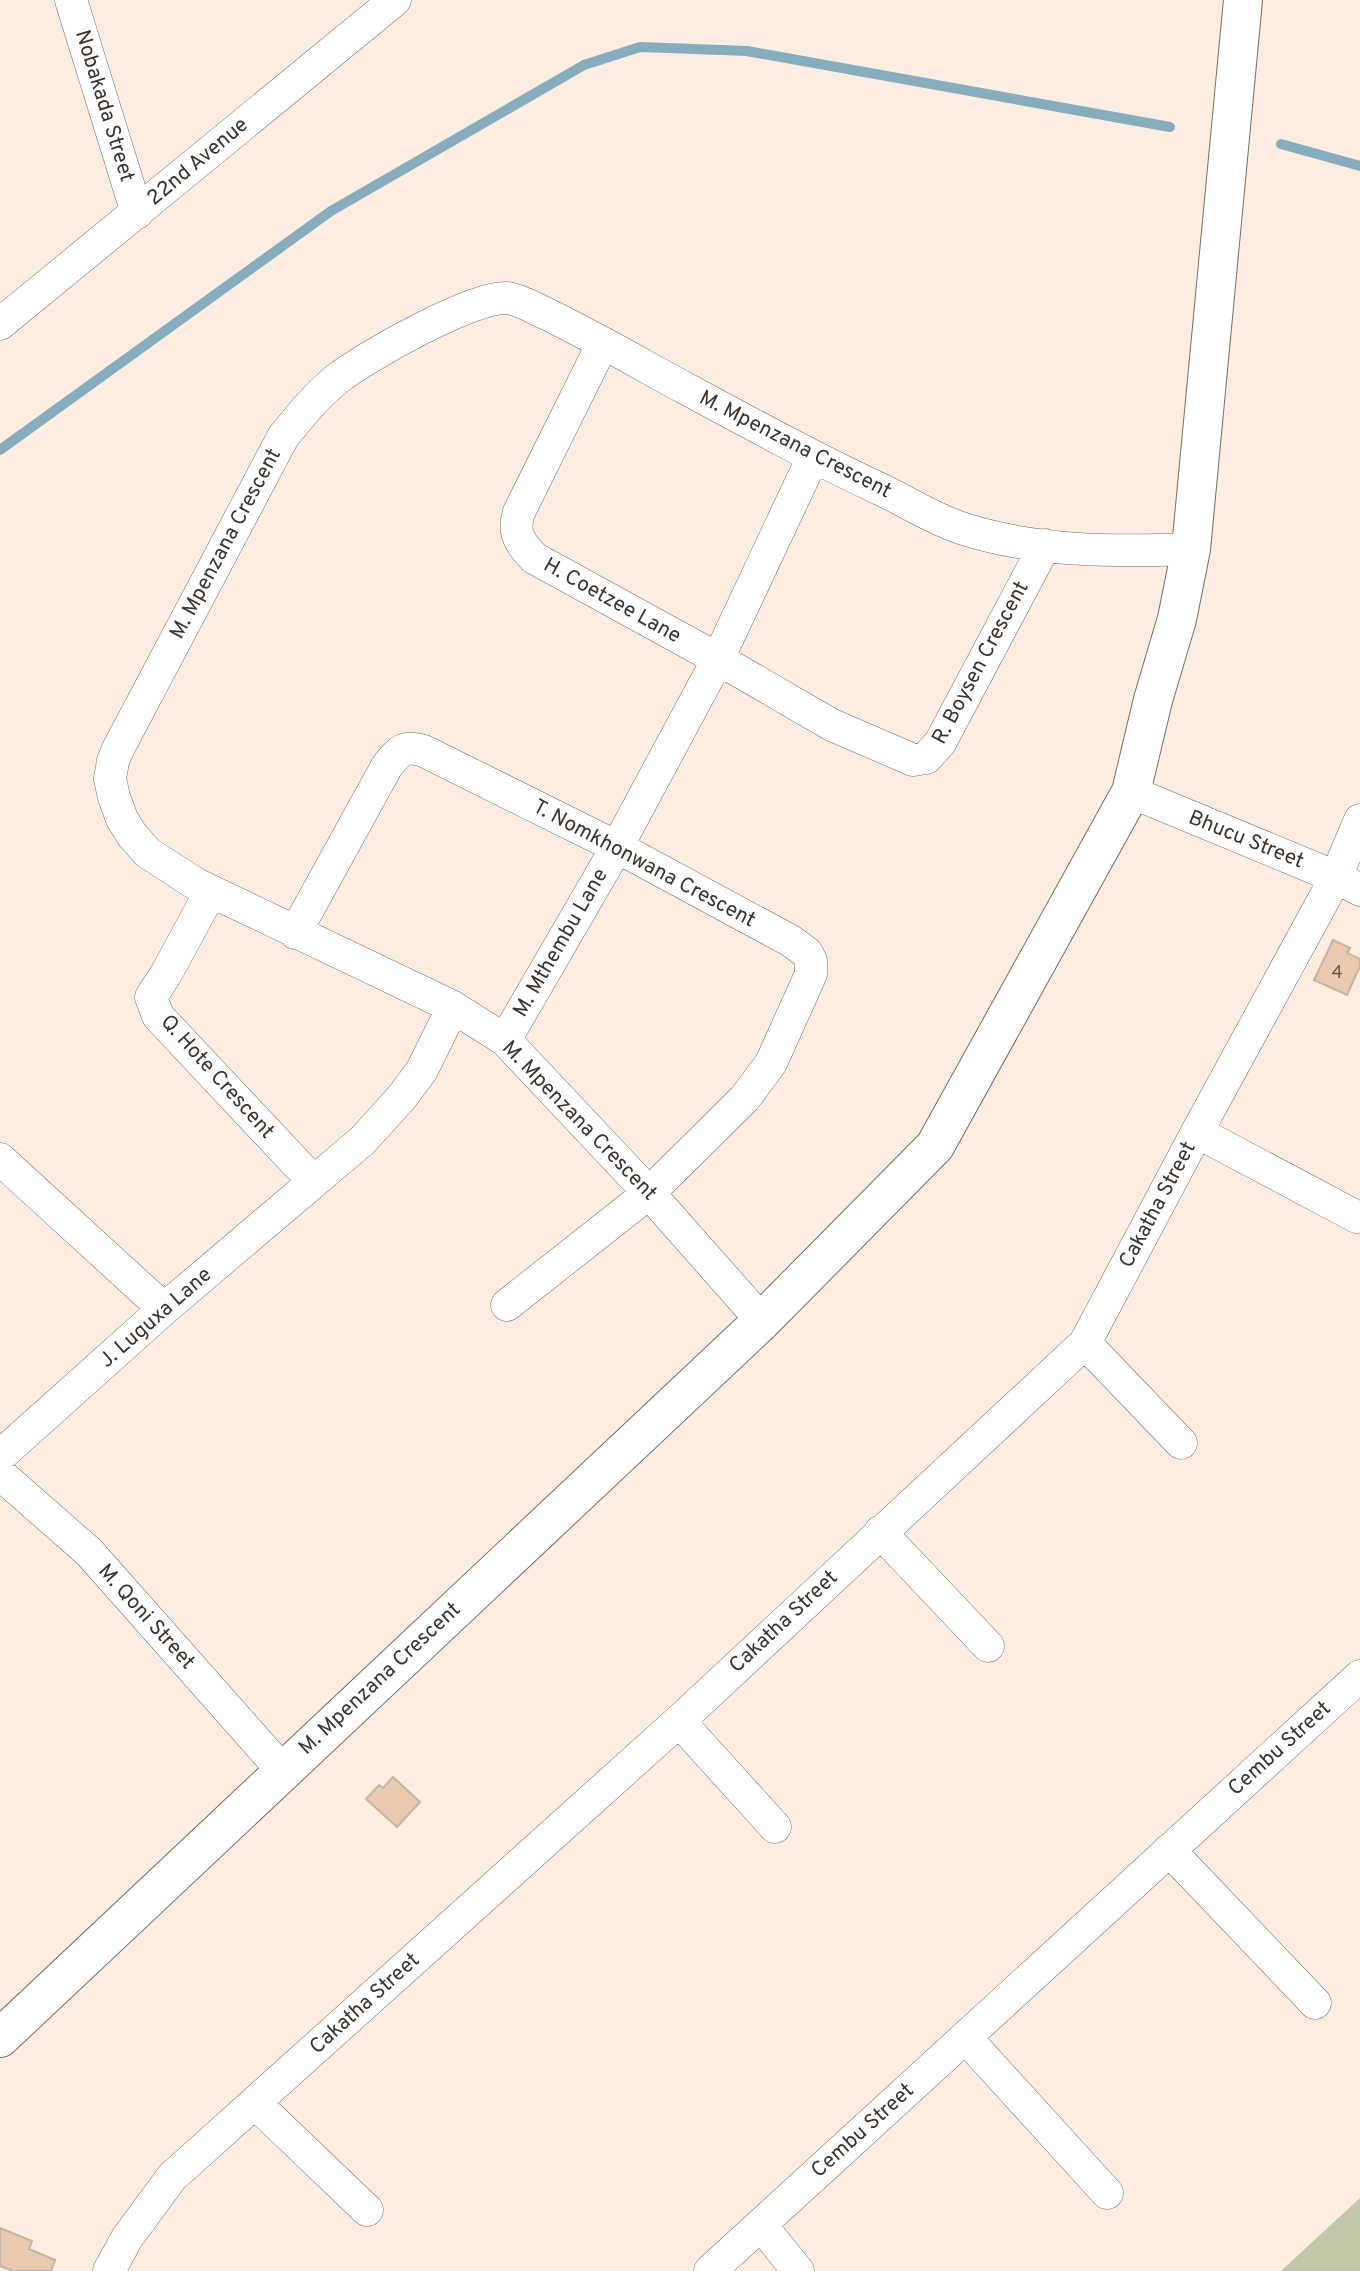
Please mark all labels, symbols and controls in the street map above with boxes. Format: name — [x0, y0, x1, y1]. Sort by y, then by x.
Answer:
street label: Nobakada Street — [68, 27, 140, 185]
street label: 22nd Avenue — [142, 112, 254, 212]
street label: M. Mpenzana Crescent — [694, 385, 896, 505]
street label: M. Mpenzana Crescent — [164, 444, 288, 644]
street label: H. Coetzee Lane — [538, 552, 686, 650]
street label: R. Boysen Crescent — [927, 577, 1035, 749]
street label: T. Nomkhonwana Crescent — [528, 794, 760, 934]
street label: Bhucu Street — [1184, 805, 1308, 875]
street label: M. Mthembu Lane — [507, 864, 615, 1022]
house number: 4 — [1331, 962, 1343, 985]
street label: Q. Hote Crescent — [154, 1009, 280, 1145]
street label: M. Mpenzana Crescent — [496, 1035, 662, 1207]
street label: Cakatha Street — [1113, 1137, 1203, 1273]
street label: J. Luguxa Lane — [94, 1262, 218, 1374]
street label: M. Qoni Street — [91, 1559, 201, 1675]
street label: Cakatha Street — [724, 1565, 844, 1679]
street label: M. Mpenzana Crescent — [293, 1597, 467, 1761]
street label: Cembu Street — [1223, 1696, 1337, 1802]
street label: Cakatha Street — [304, 1947, 426, 2061]
street label: Cembu Street — [806, 2078, 920, 2184]

